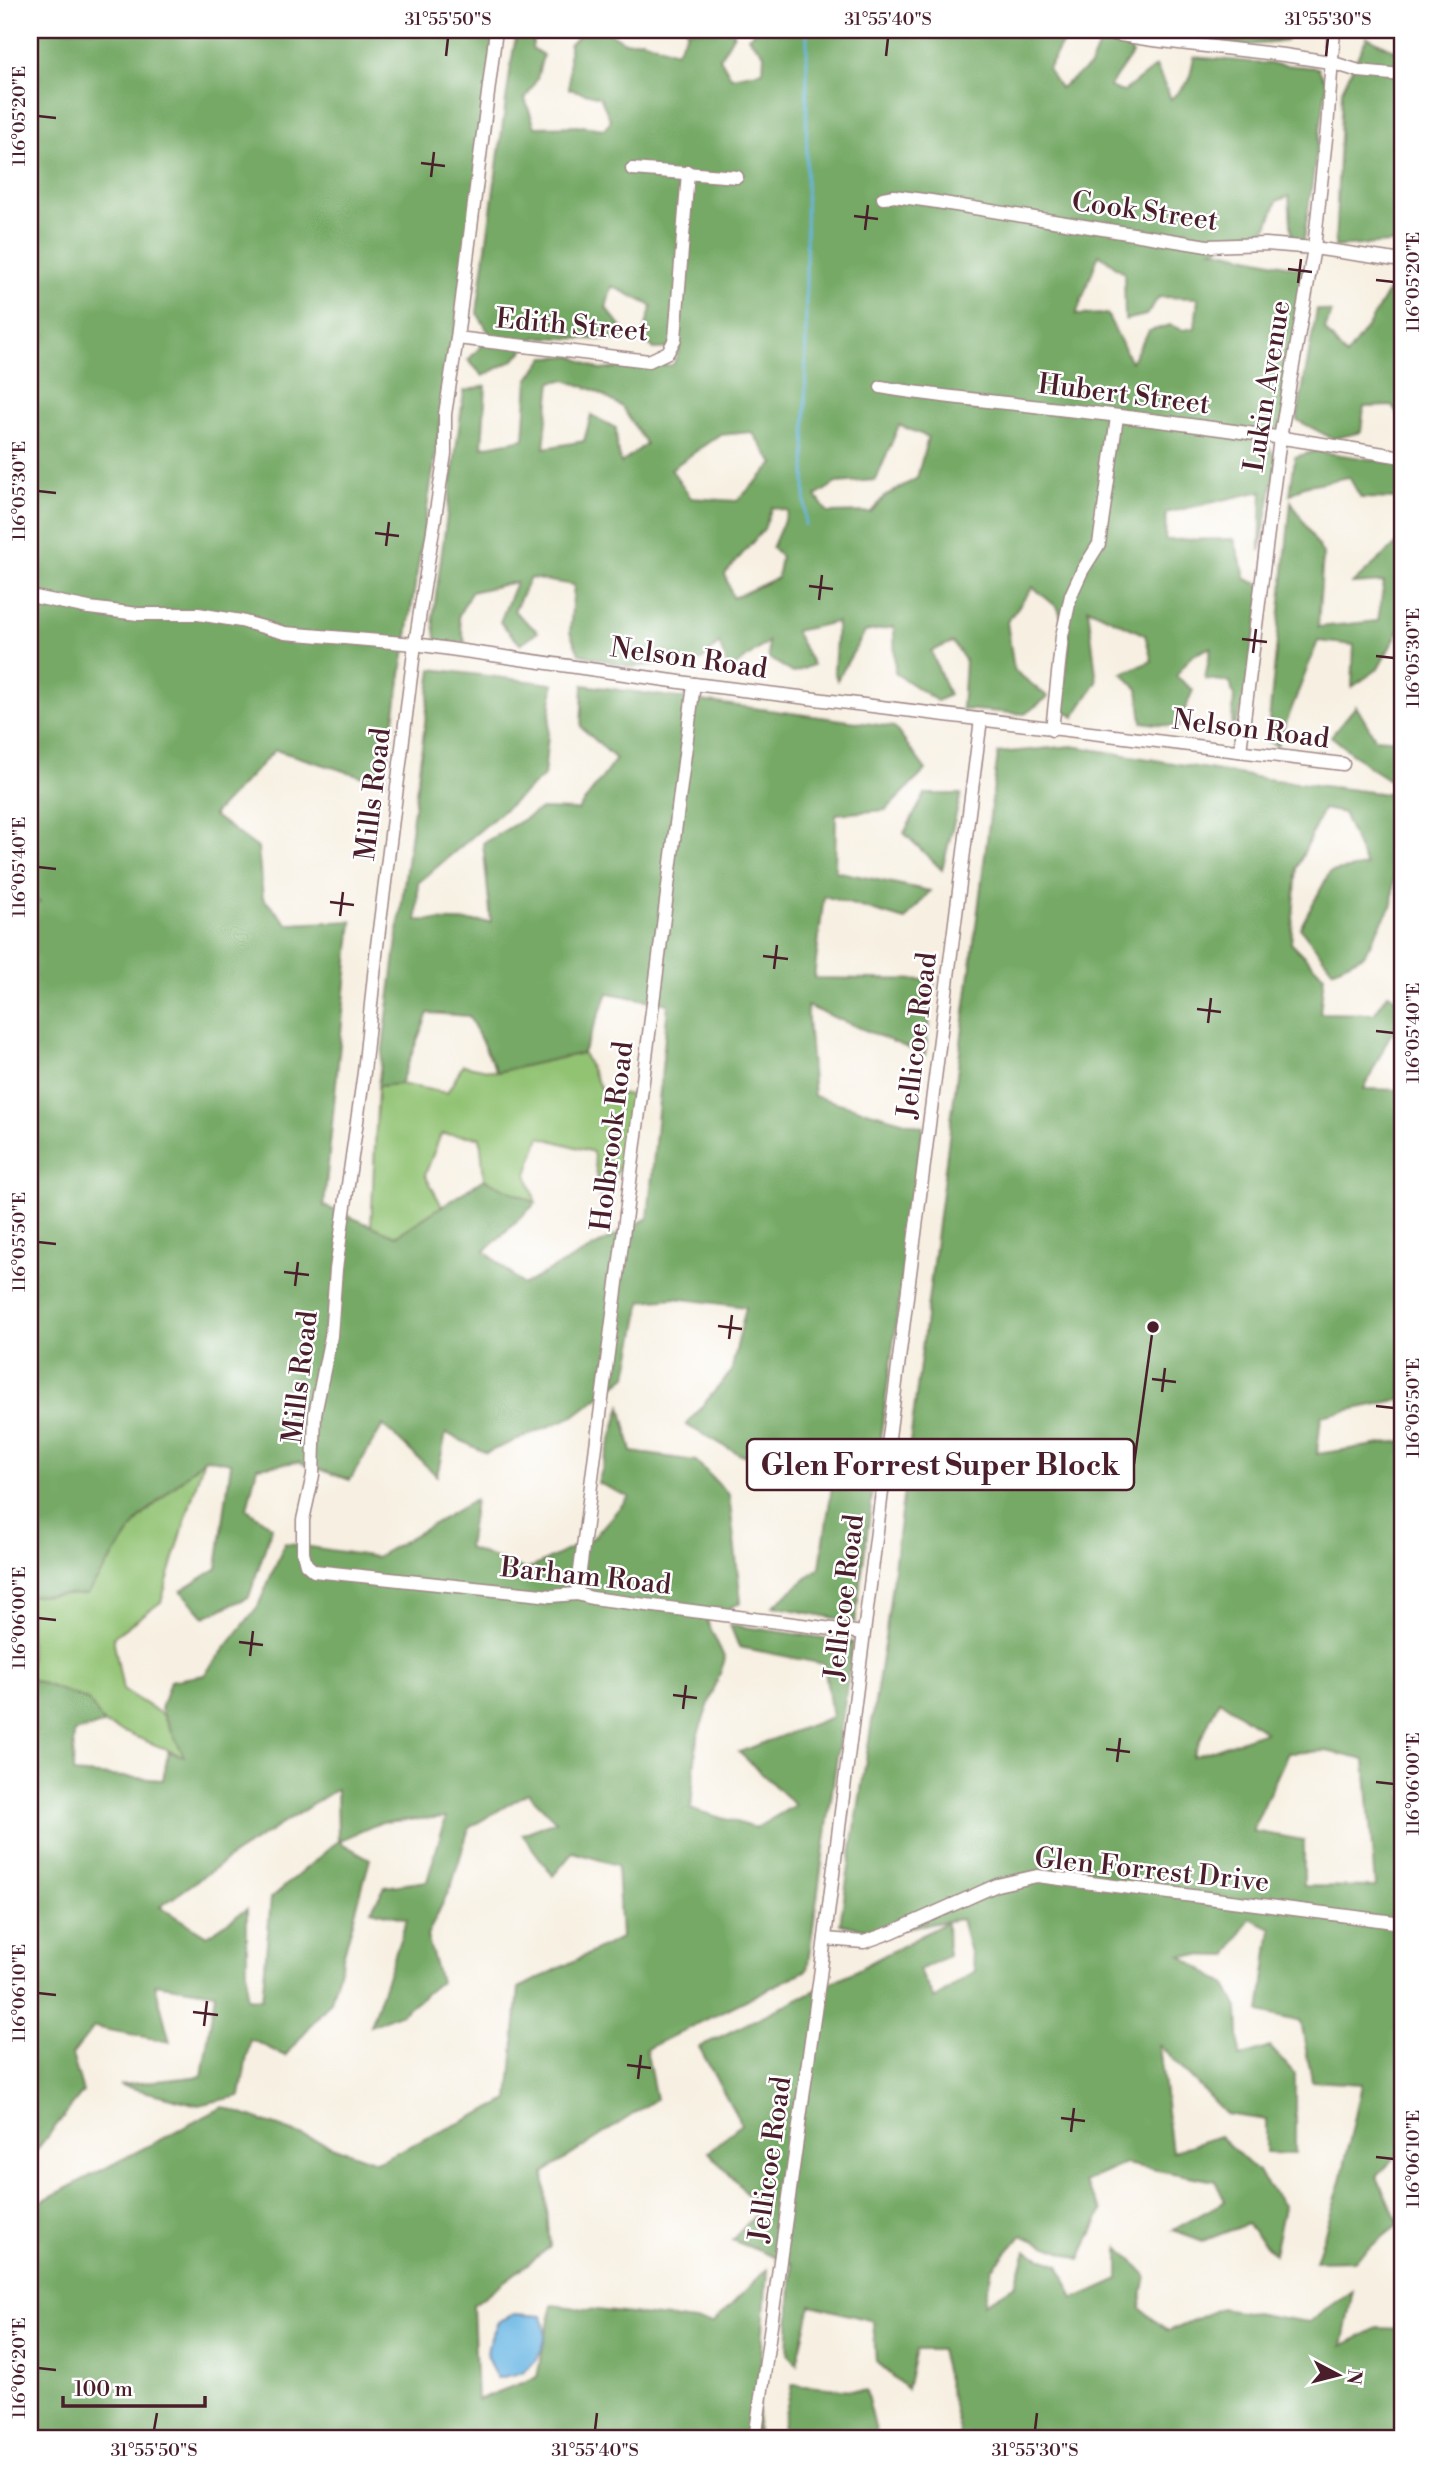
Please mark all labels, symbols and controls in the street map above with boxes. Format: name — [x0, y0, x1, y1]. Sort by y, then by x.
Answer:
text: 31°55'50"S — [405, 8, 491, 31]
text: 31°55'40"S — [844, 8, 932, 31]
text: 31°55'30"S — [1285, 8, 1371, 31]
text: 116°05'20"E — [8, 66, 31, 166]
street label: Cook Street — [1069, 184, 1220, 239]
text: 116°05'20"E — [1402, 232, 1425, 332]
street label: Lukin Avenue — [1237, 298, 1298, 474]
street label: Edith Street — [494, 301, 650, 350]
street label: Hubert Street — [1036, 367, 1212, 422]
text: 116°05'30"E — [8, 441, 31, 541]
text: 116°05'30"E — [1402, 608, 1425, 708]
street label: Nelson Road — [608, 630, 770, 687]
street label: Nelson Road — [1170, 702, 1332, 757]
street label: Mills Road — [348, 726, 399, 863]
text: 116°05'40"E — [8, 817, 31, 917]
street label: Jellicoe Road — [890, 950, 945, 1121]
text: 116°05'40"E — [1402, 983, 1425, 1083]
street label: Holbrook Road — [583, 1039, 642, 1233]
text: 116°05'50"E — [8, 1192, 31, 1292]
street label: Mills Road — [275, 1309, 326, 1446]
text: 116°05'50"E — [1402, 1358, 1425, 1458]
callout: Glen Forrest Super Block — [747, 1439, 1134, 1490]
text: Glen Forrest Super Block — [760, 1447, 1120, 1485]
street label: Jellicoe Road — [817, 1512, 872, 1683]
street label: Barham Road — [498, 1550, 673, 1603]
text: 116°06'00"E — [8, 1566, 31, 1670]
text: 116°06'00"E — [1402, 1732, 1425, 1836]
street label: Glen Forrest Drive — [1033, 1841, 1271, 1900]
text: 116°06'10"E — [8, 1944, 31, 2042]
street label: Jellicoe Road — [741, 2074, 799, 2245]
text: 116°06'10"E — [1402, 2110, 1425, 2208]
text: 116°06'20"E — [8, 2317, 31, 2419]
north arrow — [1302, 2340, 1372, 2410]
scale bar — [63, 2364, 205, 2408]
text: N — [1341, 2368, 1367, 2386]
text: 100 m — [74, 2377, 133, 2403]
text: 31°55'50"S — [111, 2439, 197, 2462]
text: 31°55'40"S — [551, 2439, 639, 2462]
text: 31°55'30"S — [992, 2439, 1078, 2462]

